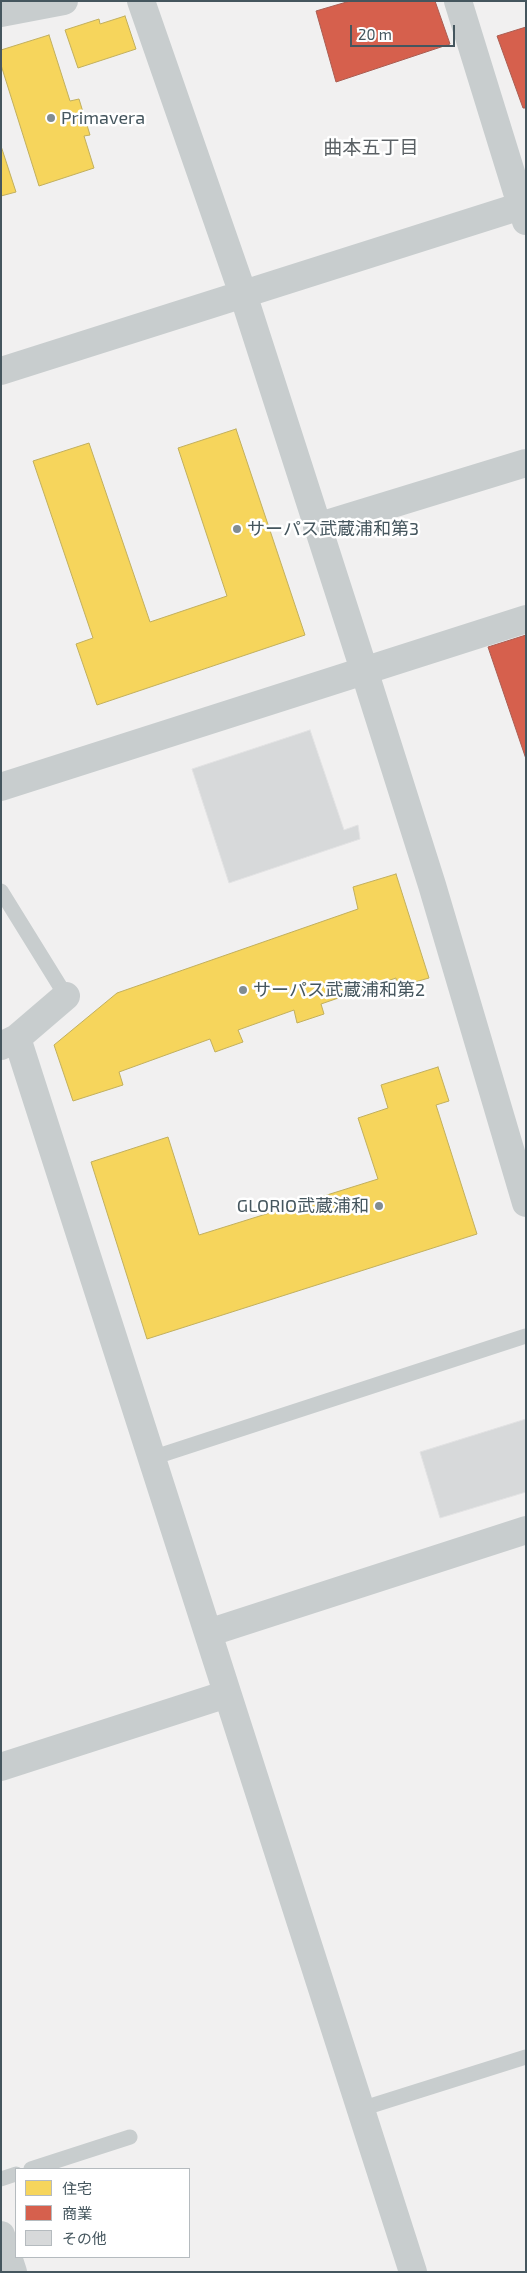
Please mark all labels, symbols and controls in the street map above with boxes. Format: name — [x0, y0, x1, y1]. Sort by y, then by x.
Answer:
scale bar — [352, 15, 457, 47]
text: 20 m — [358, 25, 392, 43]
place label: Primavera — [61, 107, 145, 129]
marker: Primavera — [45, 112, 57, 124]
district label: 曲本五丁目 — [324, 137, 418, 159]
place label: サーパス武蔵浦和第3 — [247, 518, 419, 540]
marker: サーパス武蔵浦和第3 — [231, 523, 243, 535]
place label: サーパス武蔵浦和第2 — [253, 979, 425, 1001]
marker: サーパス武蔵浦和第2 — [237, 984, 249, 996]
place label: GLORIO武蔵浦和 — [237, 1195, 369, 1217]
marker: GLORIO武蔵浦和 — [373, 1200, 385, 1212]
legend — [15, 2168, 190, 2258]
text: 住宅 — [62, 2179, 92, 2197]
text: 商業 — [62, 2204, 92, 2222]
text: その他 — [62, 2229, 107, 2247]

